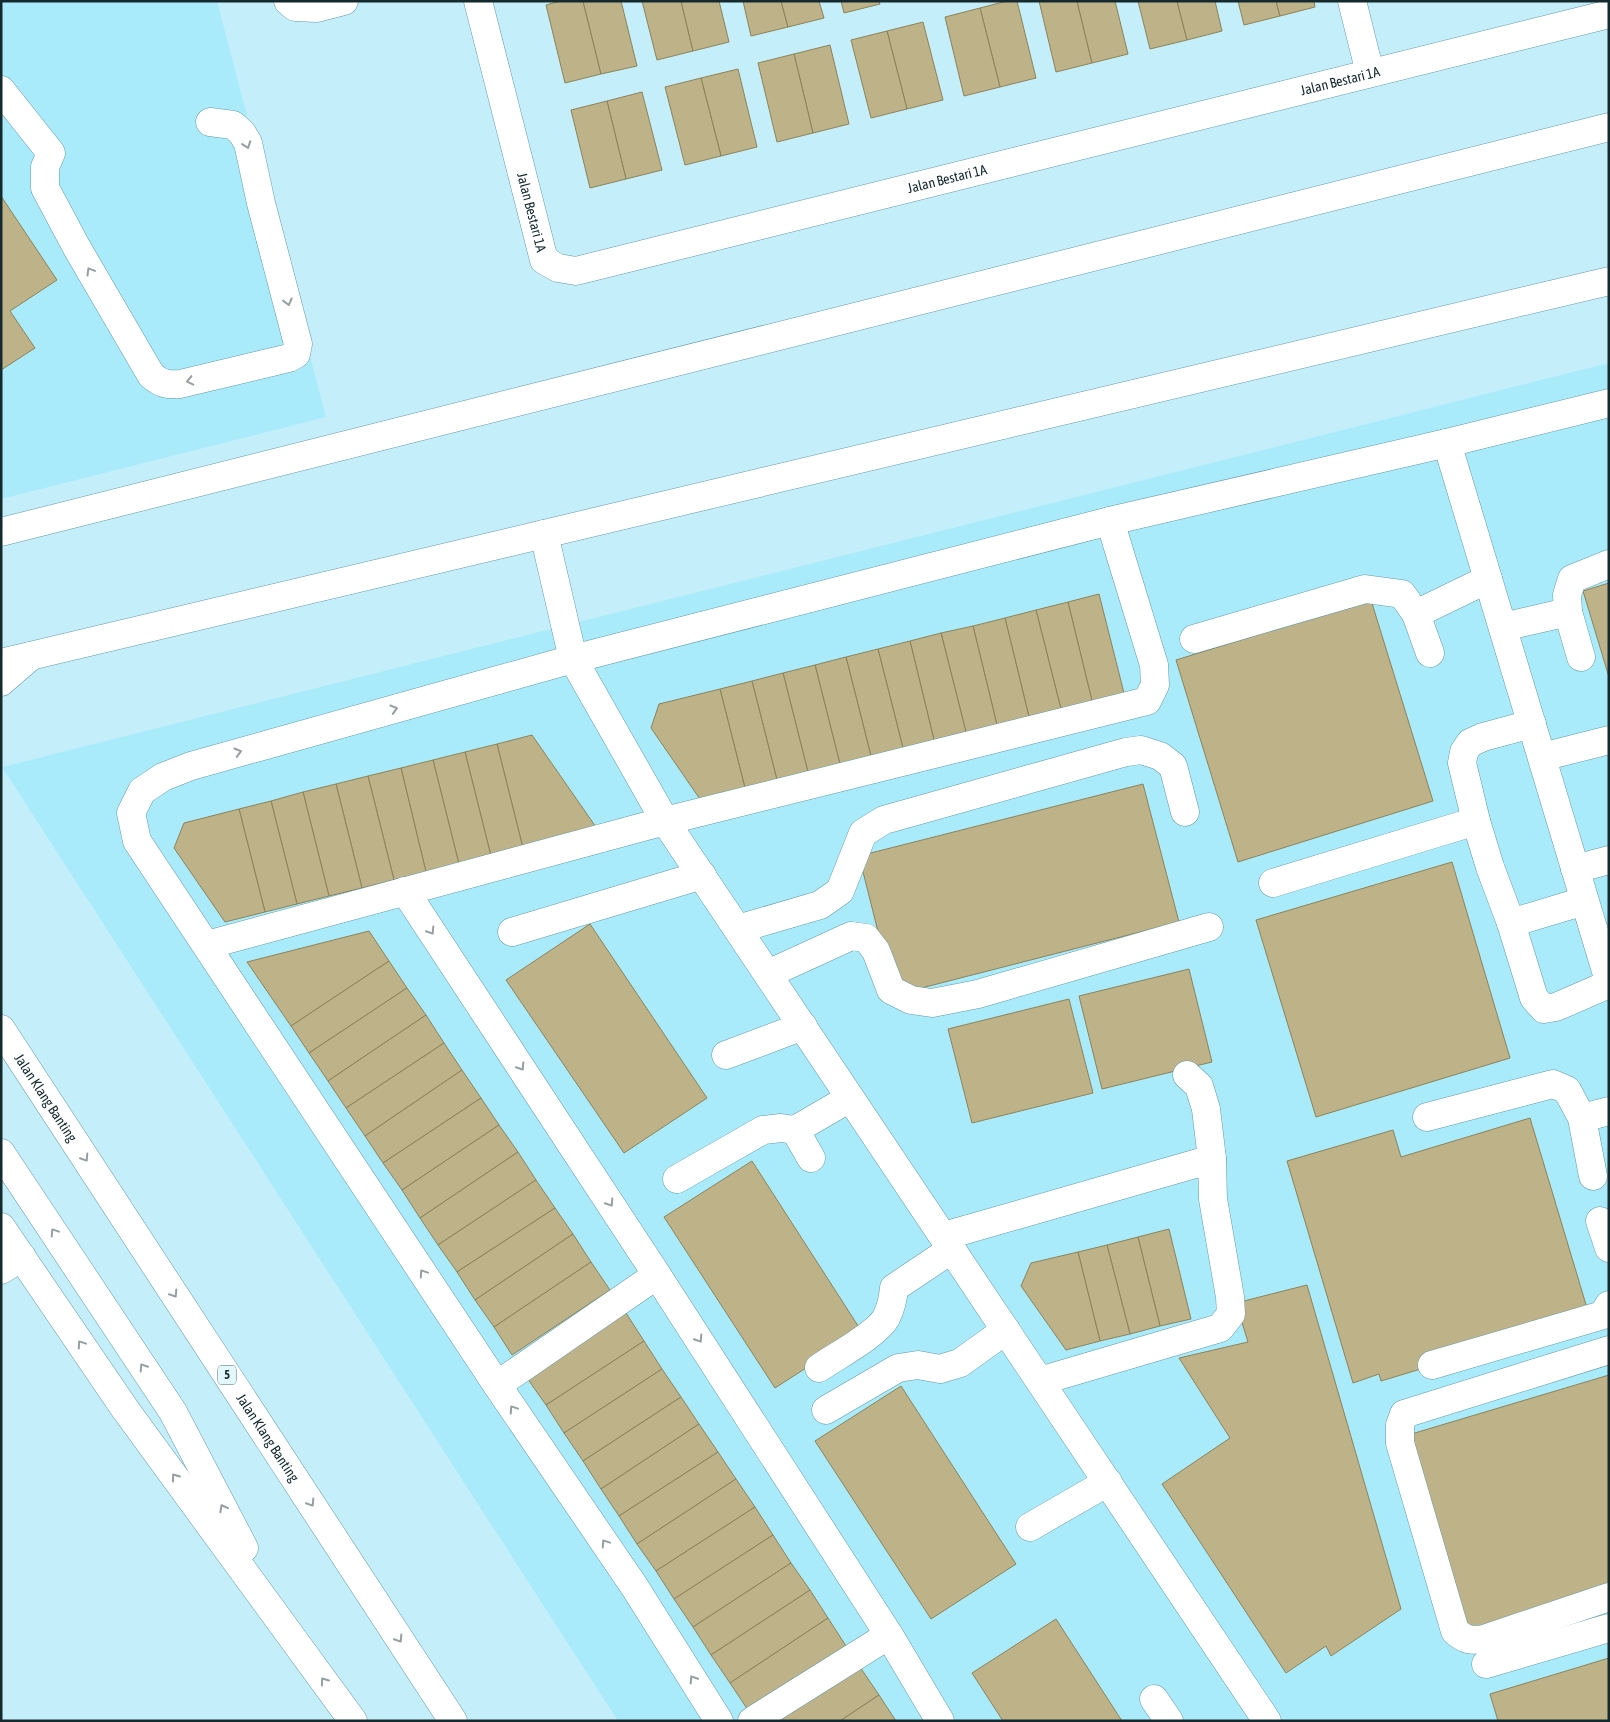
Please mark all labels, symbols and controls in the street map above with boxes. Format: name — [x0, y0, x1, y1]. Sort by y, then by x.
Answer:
street label: Jalan Bestari 1A — [1299, 63, 1382, 98]
one-way arrow — [241, 141, 251, 149]
street label: Jalan Bestari 1A — [906, 161, 989, 196]
street label: Jalan Bestari 1A — [514, 171, 550, 254]
one-way arrow — [87, 267, 97, 276]
one-way arrow — [282, 298, 293, 307]
one-way arrow — [185, 375, 194, 386]
one-way arrow — [390, 704, 398, 714]
one-way arrow — [233, 748, 241, 758]
one-way arrow — [425, 926, 435, 935]
street label: Jalan Klang Banting — [11, 1051, 80, 1145]
one-way arrow — [514, 1062, 524, 1071]
one-way arrow — [79, 1152, 88, 1161]
one-way arrow — [604, 1197, 613, 1207]
one-way arrow — [51, 1228, 60, 1237]
one-way arrow — [420, 1270, 429, 1279]
one-way arrow — [168, 1288, 177, 1297]
one-way arrow — [692, 1334, 702, 1343]
one-way arrow — [78, 1341, 87, 1350]
one-way arrow — [140, 1363, 149, 1373]
road number: 5 — [218, 1366, 236, 1384]
street label: Jalan Klang Banting — [233, 1391, 302, 1485]
one-way arrow — [510, 1405, 519, 1415]
one-way arrow — [172, 1473, 181, 1483]
one-way arrow — [304, 1498, 314, 1507]
one-way arrow — [220, 1505, 230, 1514]
one-way arrow — [601, 1539, 611, 1548]
one-way arrow — [393, 1634, 403, 1643]
one-way arrow — [689, 1676, 699, 1685]
one-way arrow — [322, 1678, 330, 1687]

